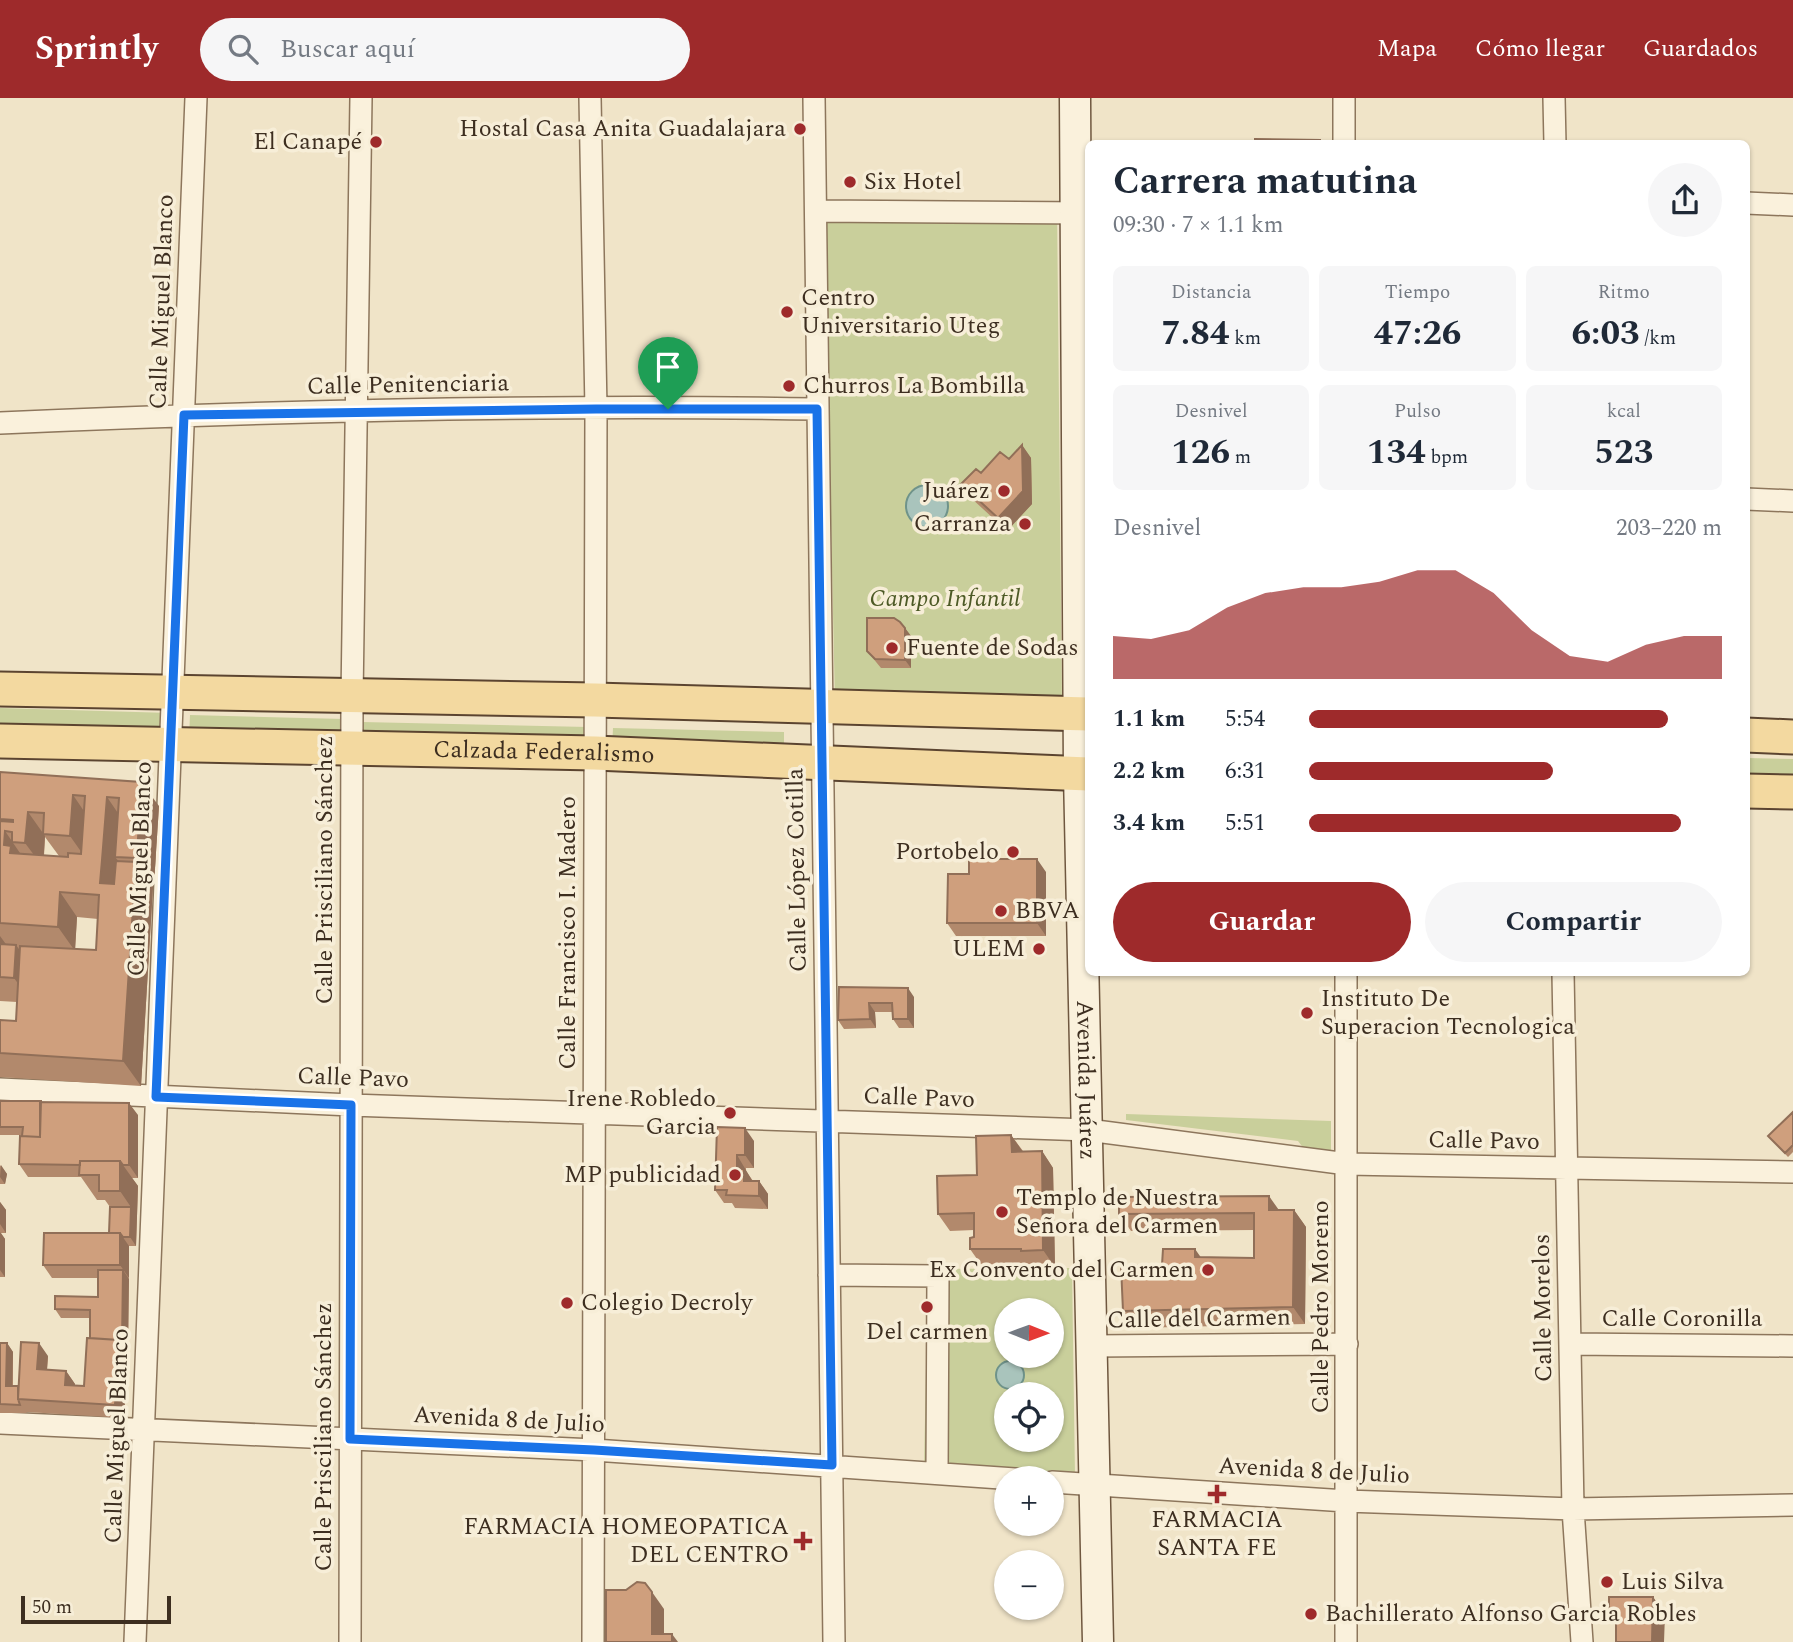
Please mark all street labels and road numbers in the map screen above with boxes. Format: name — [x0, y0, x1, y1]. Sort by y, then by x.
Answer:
street label: Calle Miguel Blanco — [140, 194, 184, 410]
street label: Calle Penitenciaria — [307, 365, 510, 405]
street label: Calzada Federalismo — [433, 732, 655, 774]
street label: Calle Prisciliano Sánchez — [307, 735, 343, 1005]
street label: Calle Miguel Blanco — [118, 761, 162, 977]
street label: Calle López Cotilla — [777, 767, 817, 972]
street label: Calle Francisco I. Madero — [550, 796, 586, 1070]
street label: Avenida Juárez — [1066, 1000, 1105, 1160]
street label: Calle Pavo — [296, 1058, 410, 1098]
street label: Calle Pavo — [862, 1078, 976, 1118]
street label: Calle Pavo — [1428, 1122, 1540, 1160]
street label: Calle Pedro Moreno — [1303, 1200, 1339, 1414]
street label: Calle Morelos — [1524, 1234, 1562, 1382]
street label: Calle del Carmen — [1107, 1299, 1291, 1339]
street label: Calle Coronilla — [1602, 1301, 1763, 1337]
street label: Calle Prisciliano Sánchez — [306, 1302, 342, 1572]
street label: Calle Miguel Blanco — [95, 1328, 139, 1544]
street label: Avenida 8 de Julio — [412, 1397, 606, 1443]
street label: Avenida 8 de Julio — [1217, 1448, 1411, 1494]

